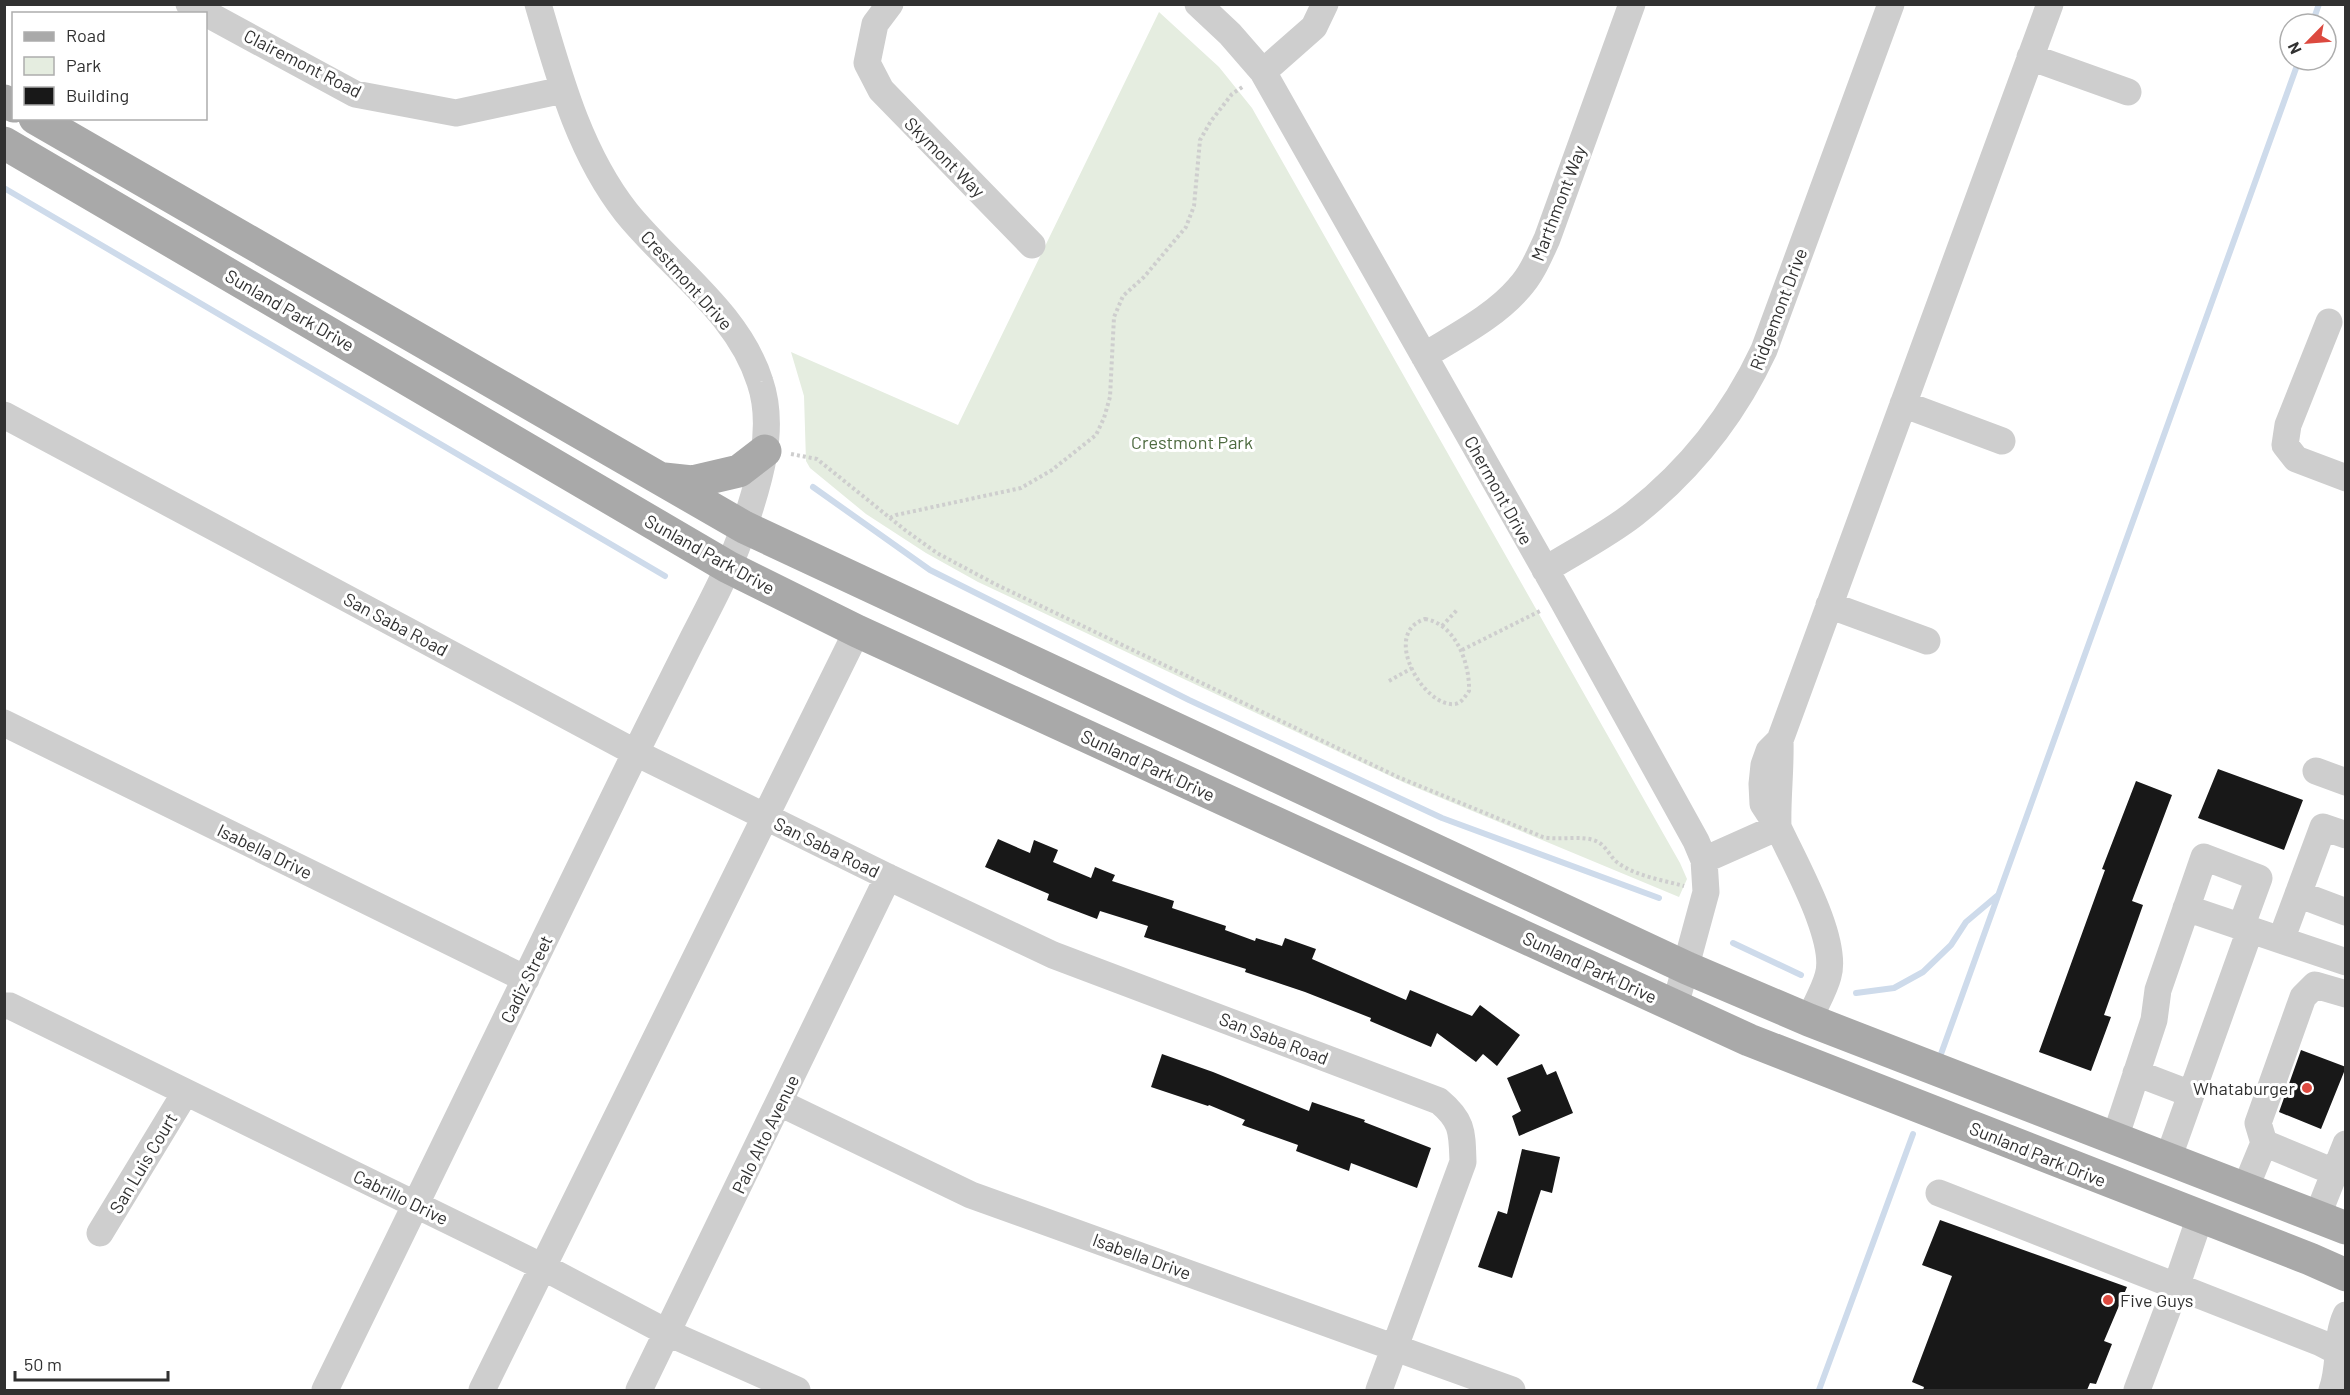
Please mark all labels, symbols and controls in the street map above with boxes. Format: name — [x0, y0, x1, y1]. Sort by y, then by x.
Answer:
legend — [12, 12, 207, 120]
north arrow — [2278, 12, 2338, 72]
text: Road — [66, 24, 106, 46]
street label: Clairemont Road — [240, 24, 366, 102]
text: N — [2283, 40, 2305, 57]
text: Park — [66, 54, 101, 76]
text: Building — [66, 84, 129, 106]
street label: Skymont Way — [900, 112, 990, 202]
street label: Marthmont Way — [1526, 142, 1590, 264]
street label: Crestmont Drive — [636, 226, 738, 334]
street label: Ridgemont Drive — [1745, 245, 1811, 373]
street label: Sunland Park Drive — [222, 264, 358, 356]
park label: Crestmont Park — [1131, 431, 1253, 453]
street label: Chermont Drive — [1460, 432, 1538, 548]
street label: Sunland Park Drive — [641, 509, 779, 599]
street label: San Saba Road — [340, 587, 452, 661]
street label: Sunland Park Drive — [1078, 724, 1218, 806]
street label: San Saba Road — [770, 812, 884, 882]
street label: Isabella Drive — [214, 819, 316, 883]
street label: Sunland Park Drive — [1520, 926, 1660, 1008]
street label: Cadiz Street — [495, 931, 557, 1027]
street label: San Saba Road — [1216, 1007, 1332, 1069]
street label: Palo Alto Avenue — [727, 1071, 803, 1197]
place label: Whataburger — [2193, 1077, 2295, 1099]
marker: Whataburger — [2300, 1081, 2314, 1095]
street label: San Luis Court — [104, 1109, 182, 1217]
street label: Sunland Park Drive — [1967, 1117, 2109, 1191]
street label: Cabrillo Drive — [350, 1165, 452, 1229]
street label: Isabella Drive — [1090, 1228, 1194, 1284]
place label: Five Guys — [2120, 1289, 2193, 1311]
marker: Five Guys — [2101, 1293, 2115, 1307]
scale bar — [15, 1344, 168, 1382]
text: 50 m — [24, 1353, 62, 1375]

